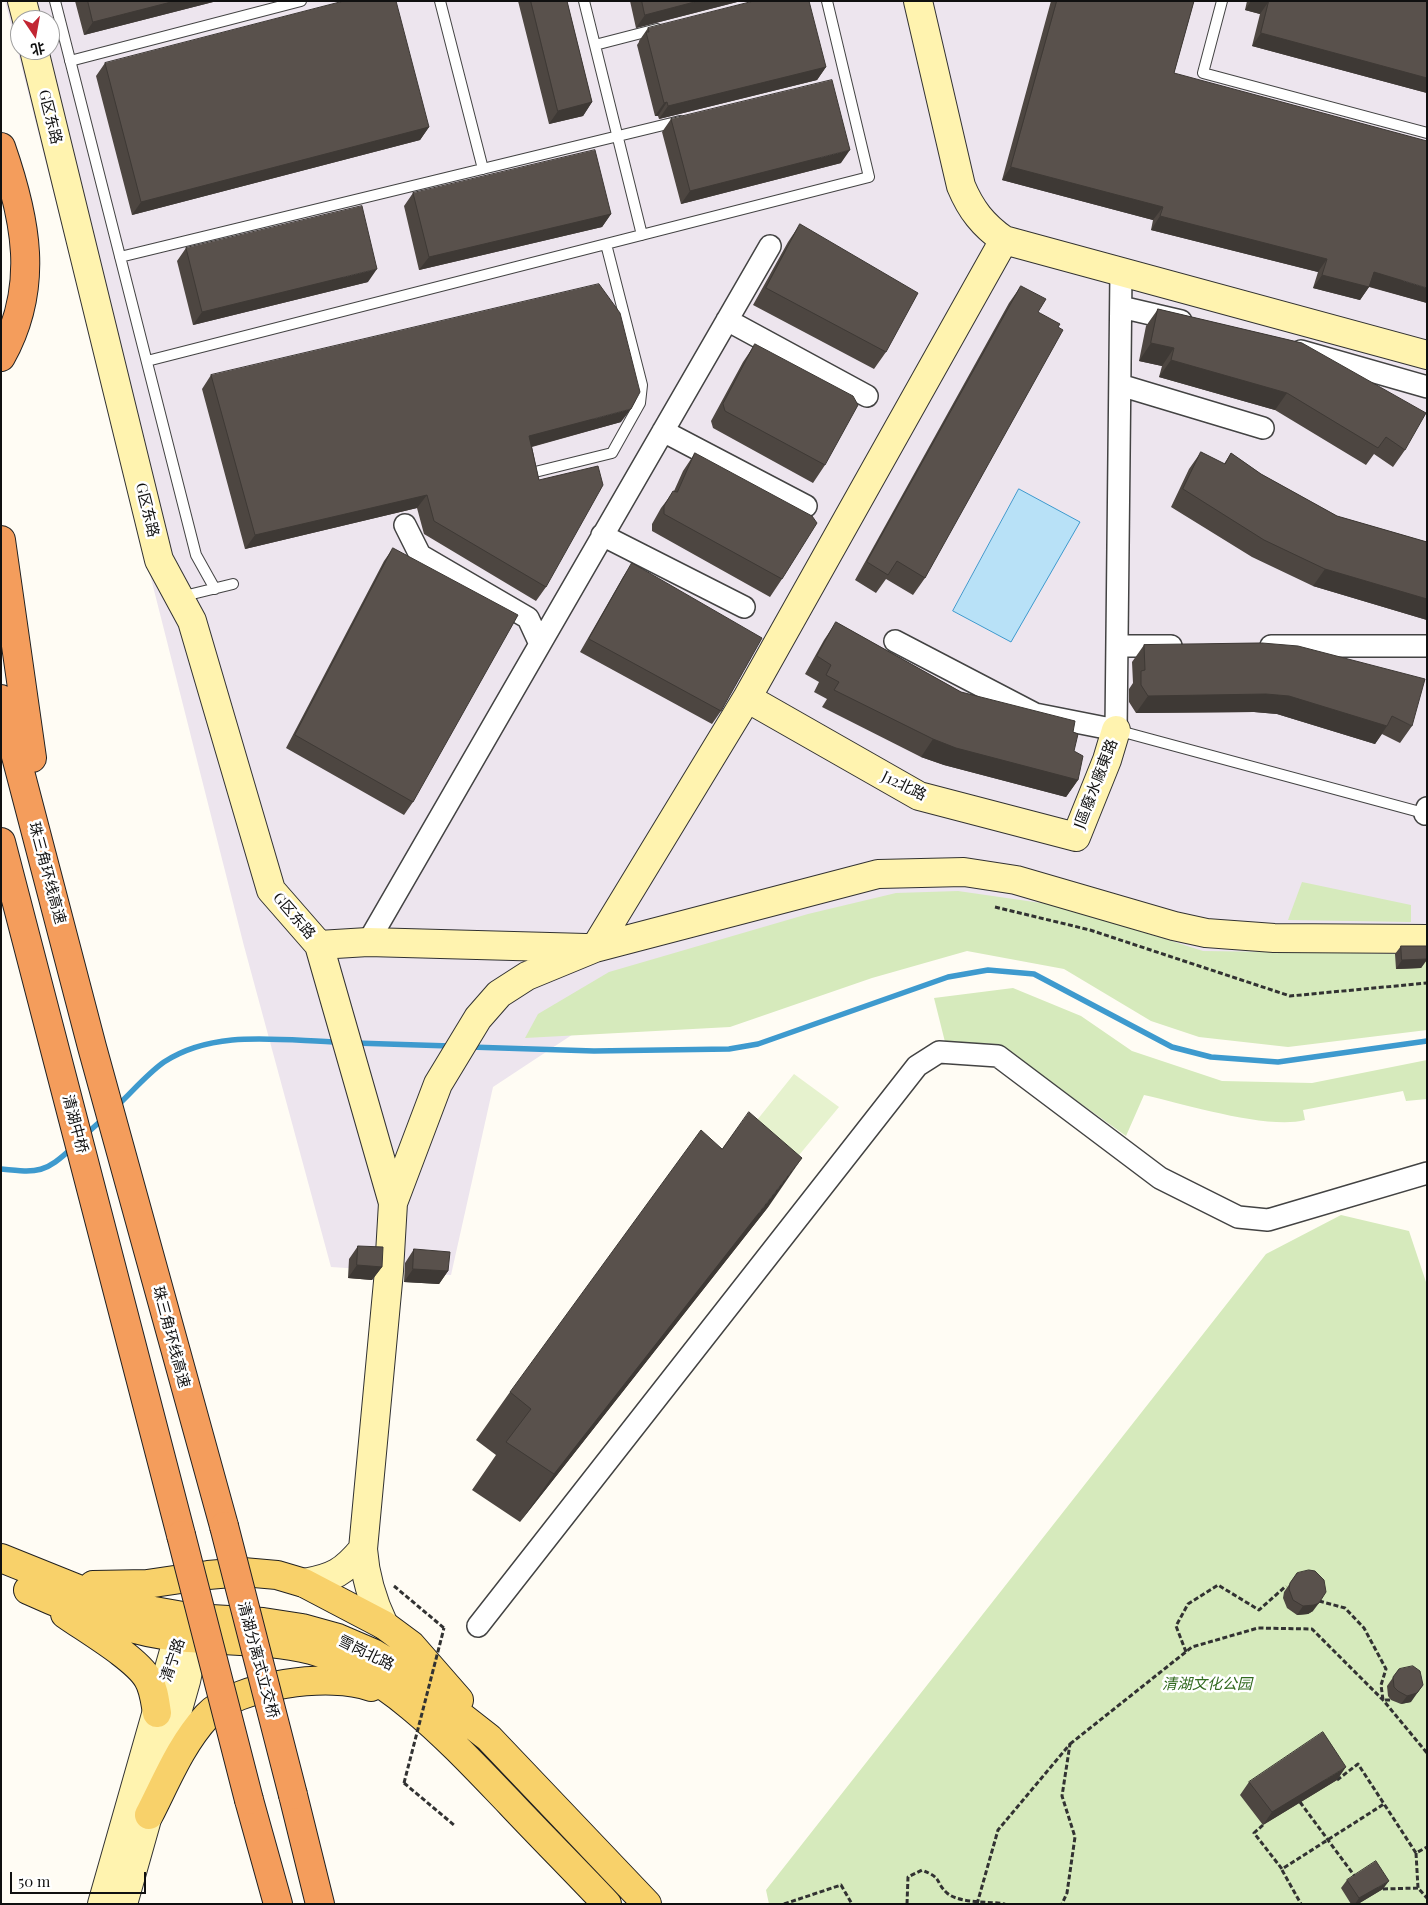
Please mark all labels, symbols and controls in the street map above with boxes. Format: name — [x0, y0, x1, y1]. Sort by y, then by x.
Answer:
north arrow — [10, 10, 60, 60]
text: 北 — [29, 38, 47, 60]
street label: G区东路 — [35, 88, 65, 146]
street label: G区东路 — [132, 481, 162, 539]
street label: J區廢水廠東路 — [1071, 736, 1121, 832]
street label: J12北路 — [879, 767, 929, 805]
street label: 珠三角环线高速 — [25, 820, 69, 926]
street label: G区东路 — [269, 889, 319, 943]
street label: 清湖中桥 — [59, 1093, 91, 1155]
street label: 珠三角环线高速 — [149, 1284, 193, 1390]
street label: 清湖分离式立交桥 — [234, 1600, 282, 1720]
street label: 雪岗北路 — [335, 1632, 397, 1674]
street label: 清宁路 — [157, 1636, 189, 1684]
park label: 清湖文化公园 — [1162, 1675, 1252, 1693]
scale bar — [12, 1862, 149, 1894]
text: 50 m — [18, 1871, 50, 1891]

